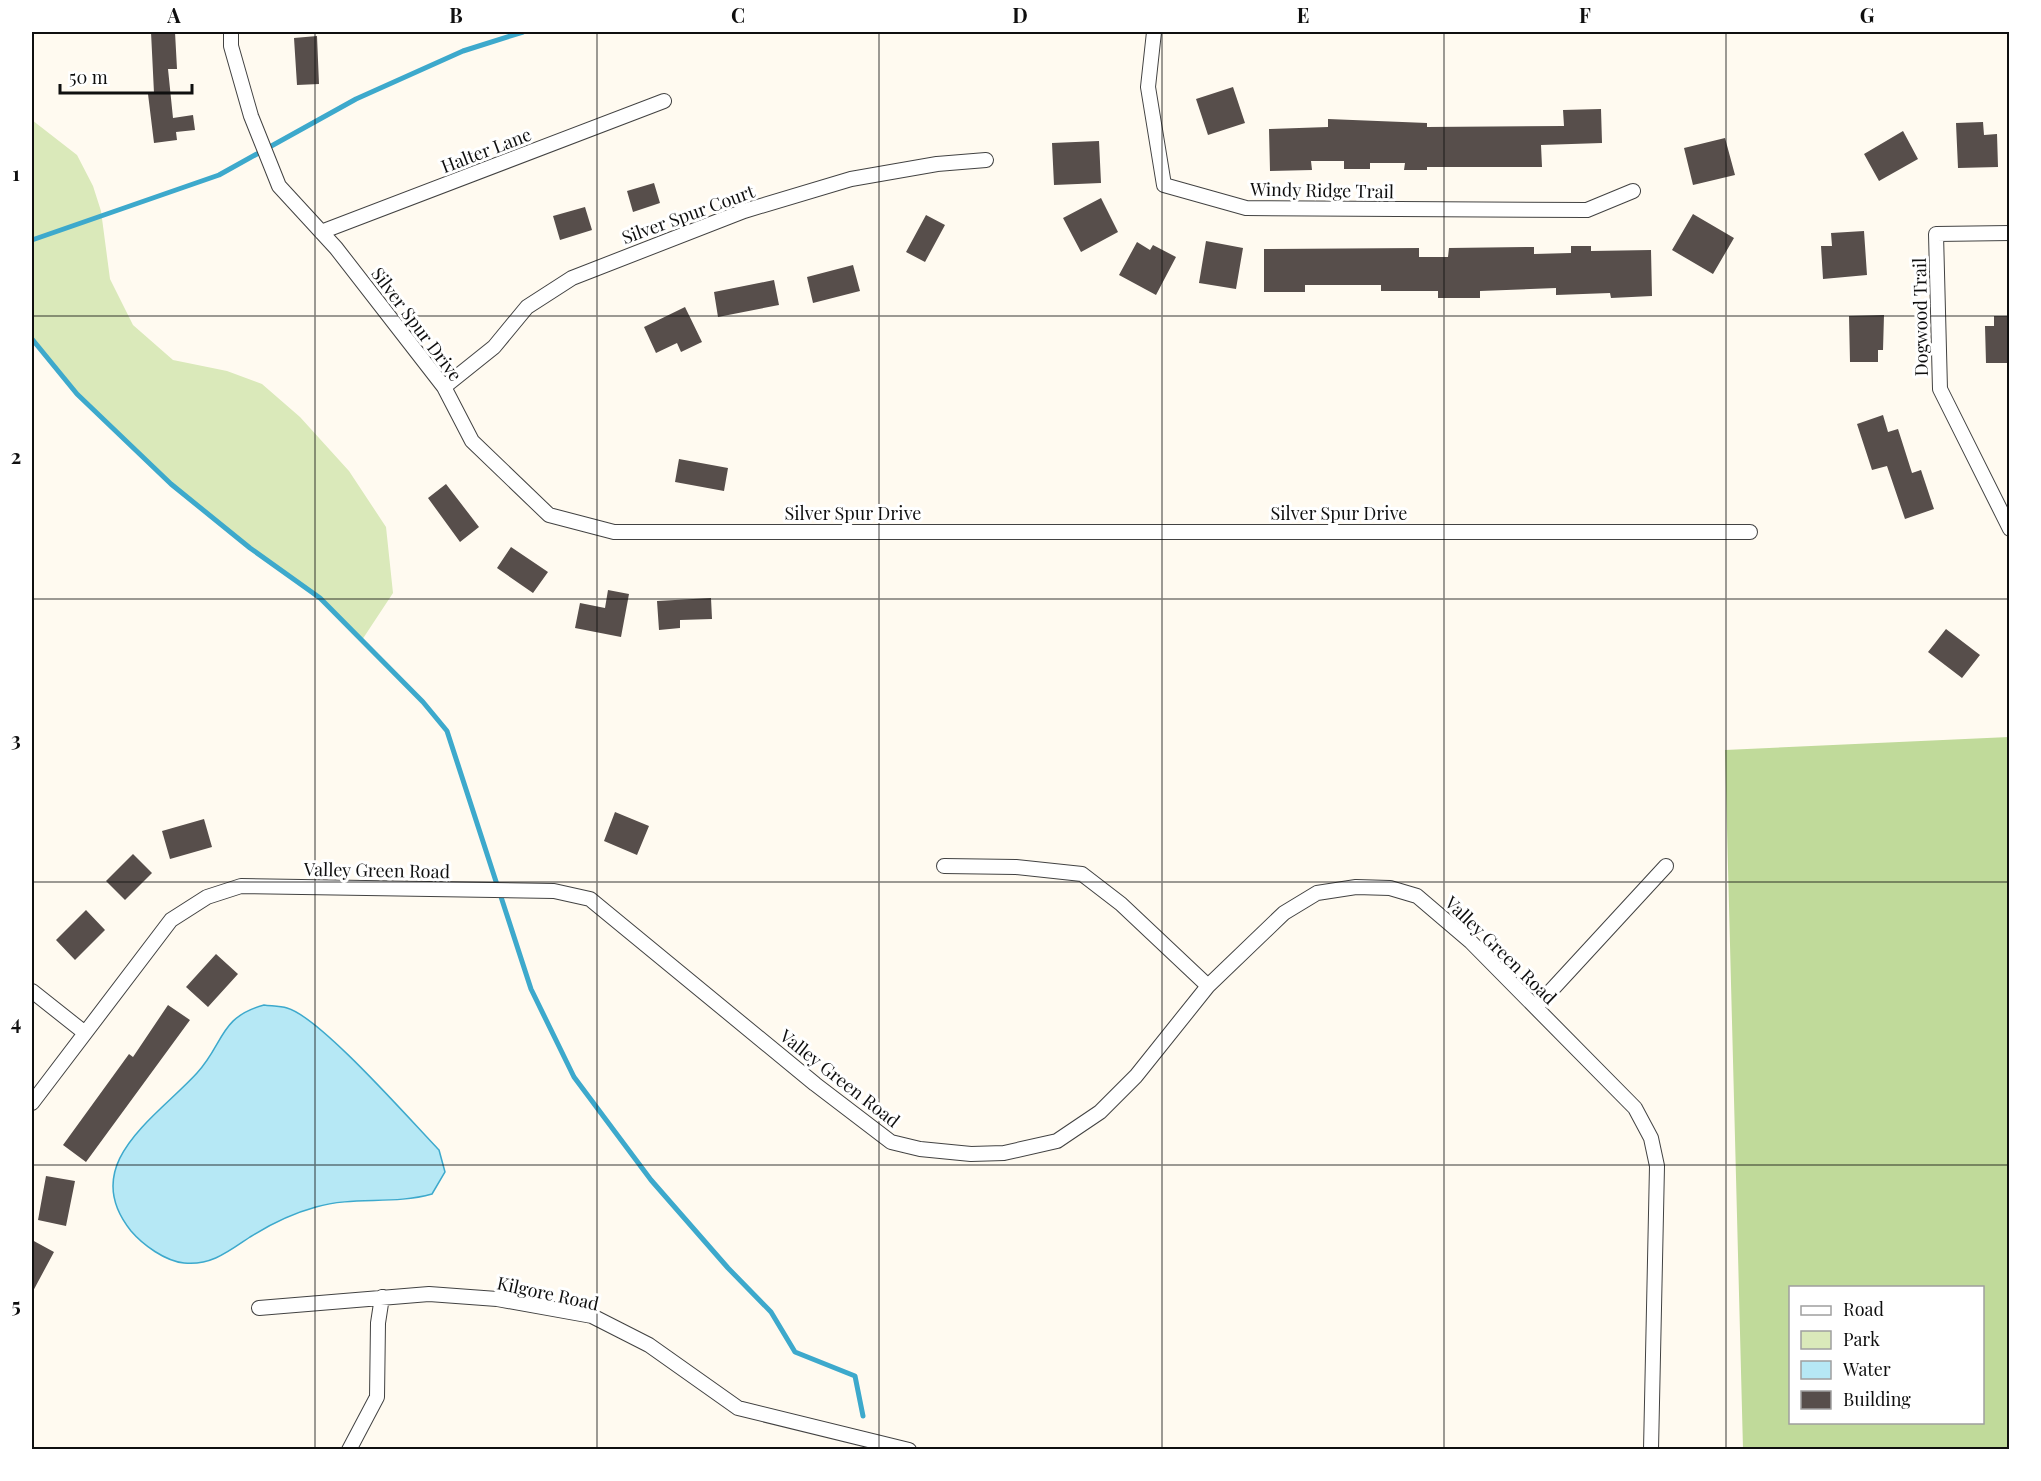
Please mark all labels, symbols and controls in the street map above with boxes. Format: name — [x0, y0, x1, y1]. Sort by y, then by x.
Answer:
text: A — [166, 1, 181, 28]
text: B — [449, 1, 463, 28]
text: C — [731, 1, 745, 28]
text: D — [1012, 1, 1028, 28]
text: E — [1297, 1, 1309, 28]
text: F — [1579, 1, 1591, 28]
text: G — [1860, 1, 1875, 28]
scale bar — [60, 57, 192, 95]
text: 50 m — [69, 65, 108, 89]
street label: Halter Lane — [438, 122, 534, 178]
text: 1 — [12, 159, 20, 186]
street label: Windy Ridge Trail — [1249, 177, 1394, 203]
street label: Silver Spur Court — [618, 179, 758, 249]
street label: Dogwood Trail — [1907, 257, 1933, 377]
street label: Silver Spur Drive — [366, 262, 468, 386]
text: 2 — [11, 442, 21, 469]
street label: Silver Spur Drive — [785, 501, 921, 525]
street label: Silver Spur Drive — [1271, 501, 1407, 525]
text: 3 — [11, 725, 21, 752]
street label: Valley Green Road — [303, 857, 451, 883]
street label: Valley Green Road — [1439, 890, 1562, 1010]
text: 4 — [11, 1008, 21, 1035]
street label: Valley Green Road — [774, 1023, 905, 1133]
street label: Kilgore Road — [495, 1270, 602, 1316]
legend — [1789, 1286, 1984, 1424]
text: 5 — [11, 1291, 21, 1318]
text: Road — [1843, 1297, 1884, 1321]
text: Park — [1843, 1327, 1880, 1351]
text: Water — [1842, 1357, 1891, 1381]
text: Building — [1843, 1387, 1911, 1411]

